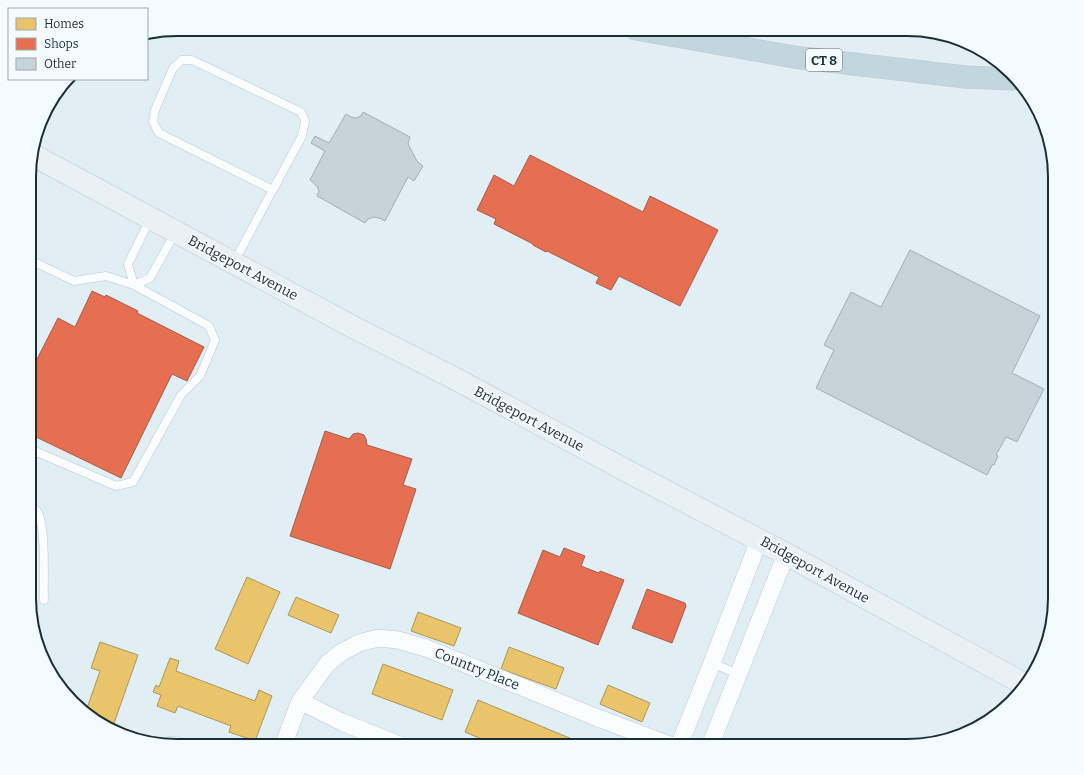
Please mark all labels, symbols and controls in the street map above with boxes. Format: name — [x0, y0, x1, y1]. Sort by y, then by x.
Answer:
legend — [8, 8, 148, 80]
text: Homes — [44, 17, 84, 31]
text: Shops — [44, 37, 79, 51]
road number: CT 8 — [806, 49, 842, 71]
text: Other — [44, 57, 77, 71]
street label: Bridgeport Avenue — [185, 232, 301, 304]
street label: Bridgeport Avenue — [471, 383, 587, 455]
street label: Bridgeport Avenue — [757, 533, 873, 607]
street label: Country Place — [432, 644, 522, 694]

